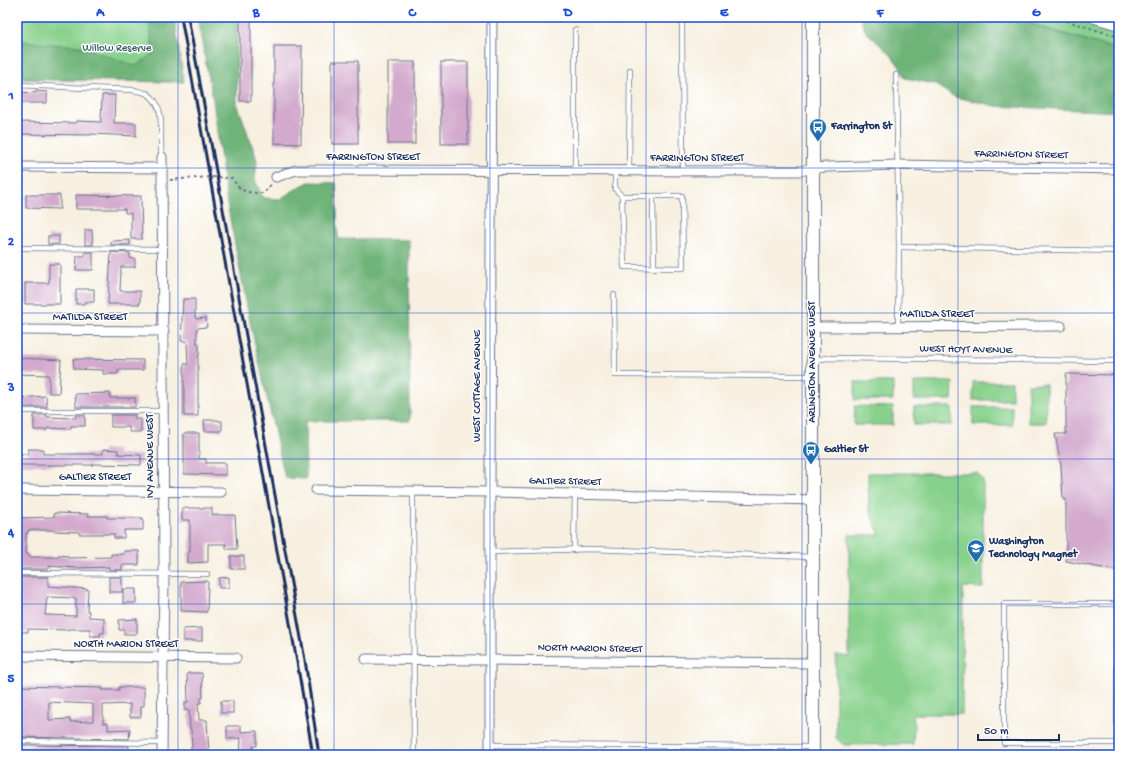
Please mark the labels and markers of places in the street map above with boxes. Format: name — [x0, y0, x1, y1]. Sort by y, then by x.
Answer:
bus stop icon: Farrington St — [808, 117, 828, 142]
place label: Farrington St — [830, 120, 894, 134]
bus stop icon: Galtier St — [801, 440, 821, 465]
place label: Galtier St — [824, 443, 870, 456]
place label: Washington Technology Magnet — [988, 535, 1079, 562]
school or university icon: Washington Technology Magnet — [966, 538, 986, 563]

